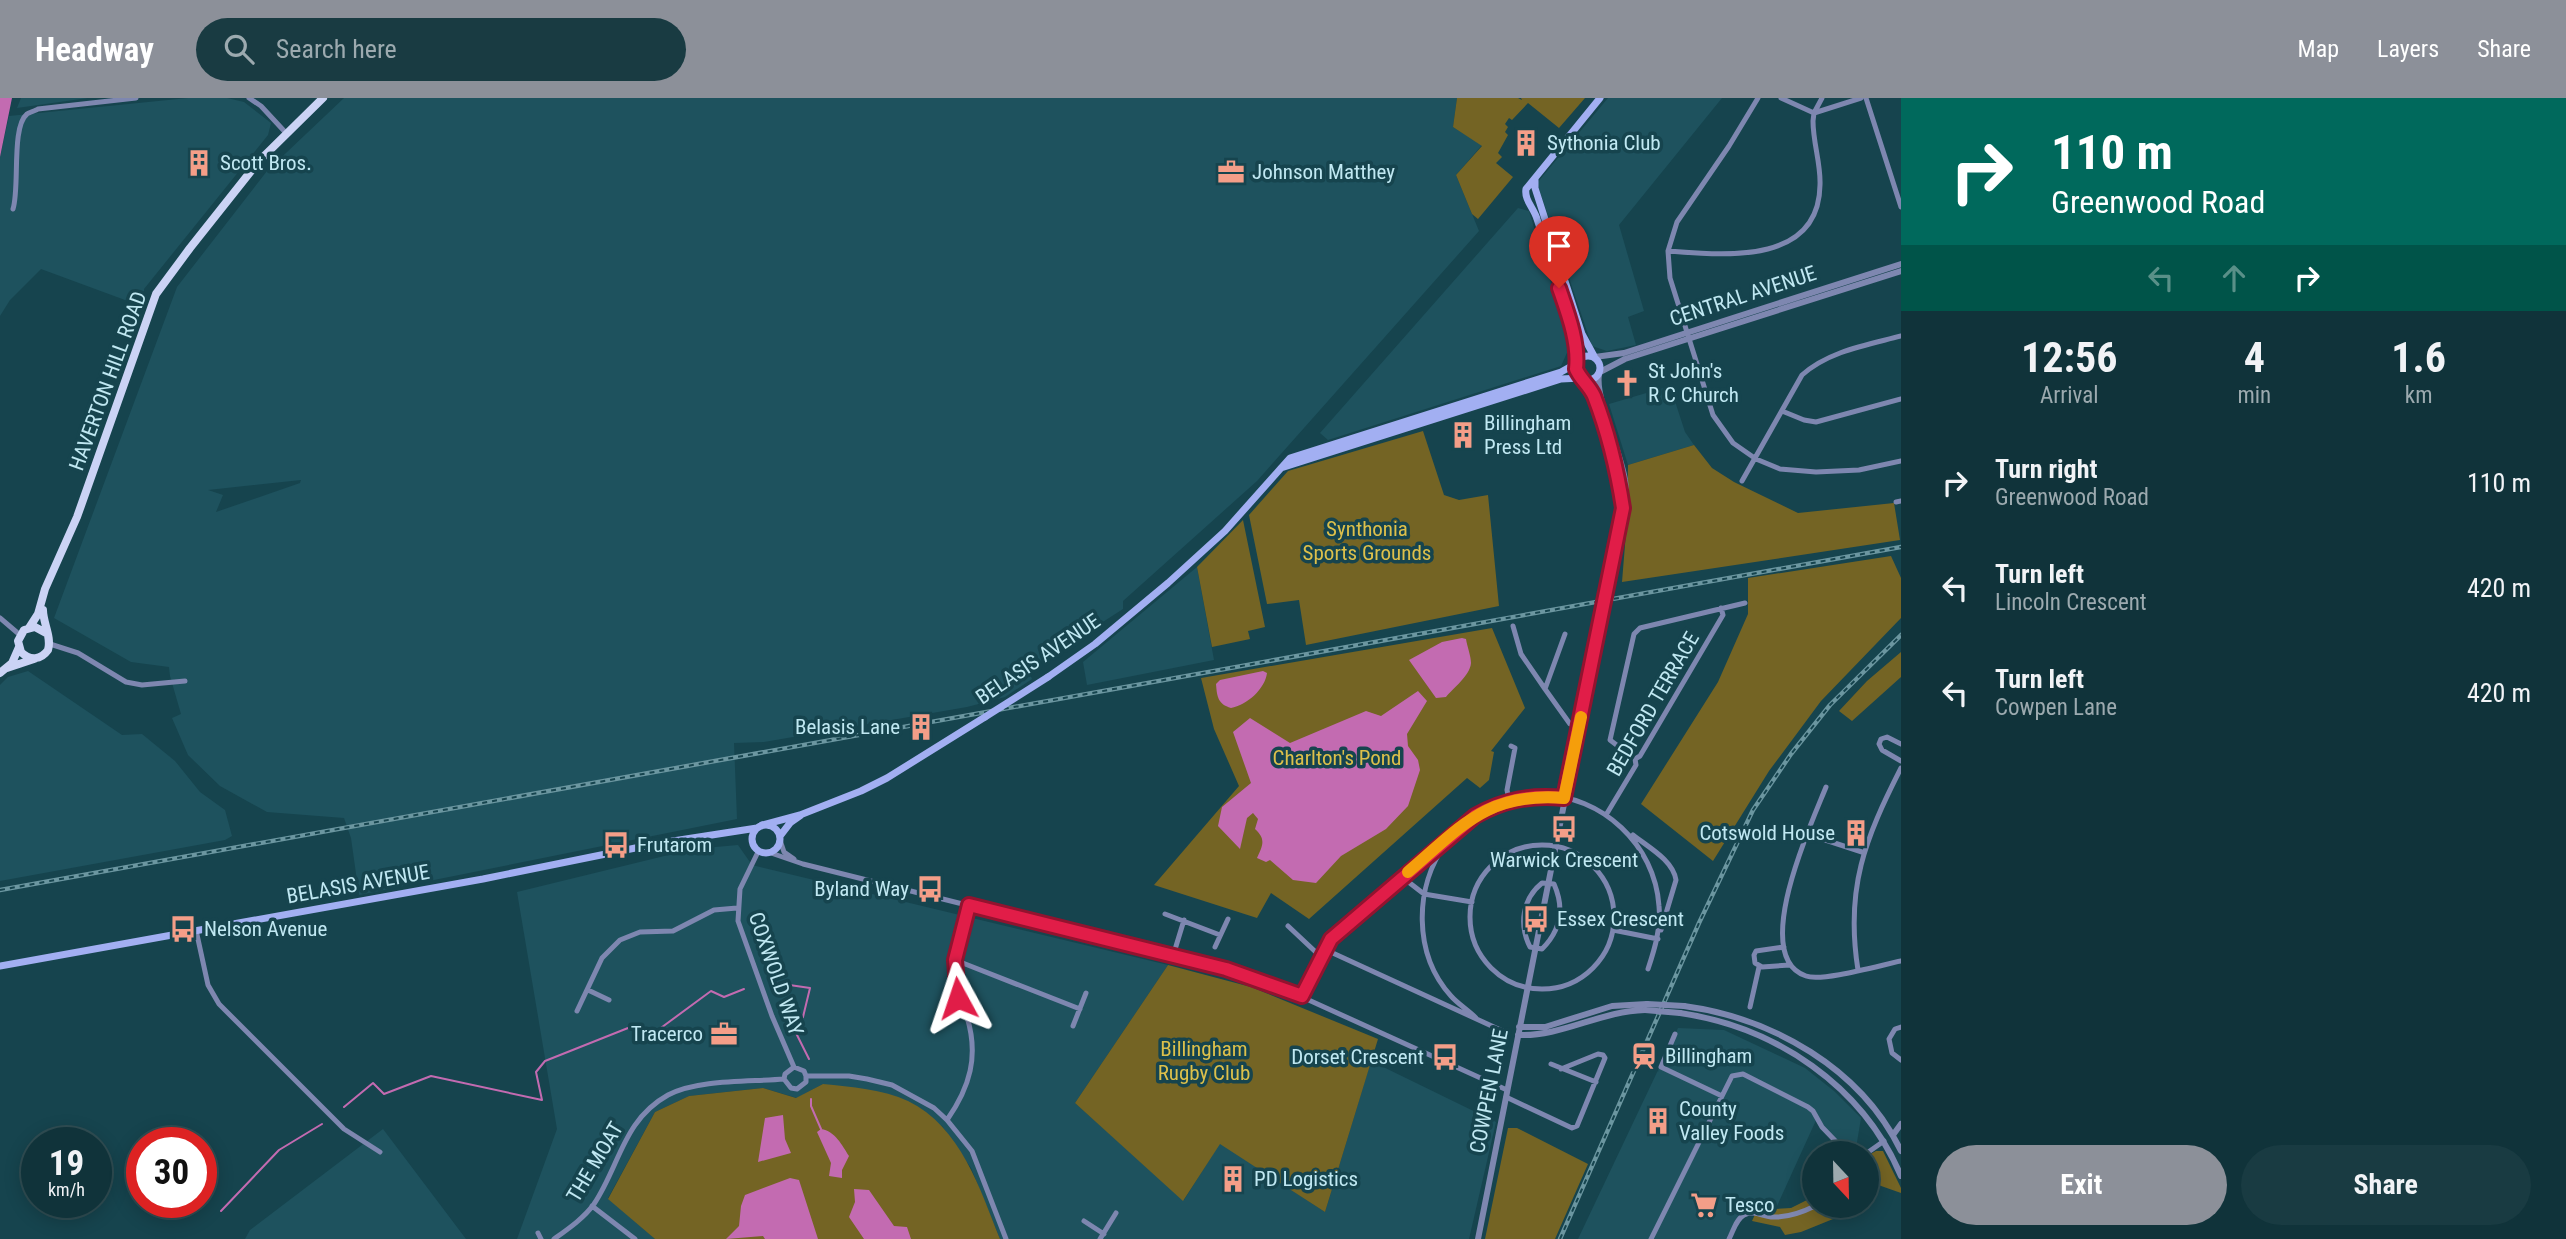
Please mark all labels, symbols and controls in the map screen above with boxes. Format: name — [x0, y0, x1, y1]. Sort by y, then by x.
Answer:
search box — [196, 18, 686, 81]
text: Headway — [35, 30, 154, 69]
icon: search — [220, 30, 258, 68]
text: Search here — [276, 34, 397, 64]
text: Map — [2298, 35, 2339, 63]
text: Layers — [2377, 35, 2439, 63]
text: Share — [2477, 35, 2531, 63]
text: 110 m — [2051, 124, 2173, 181]
icon: right — [1936, 126, 2027, 217]
building icon: Sythonia Club — [1511, 128, 1541, 158]
place label: Sythonia Club — [1547, 131, 1661, 155]
building icon: Scott Bros. — [184, 148, 214, 178]
place label: Scott Bros. — [220, 151, 312, 175]
office icon: Johnson Matthey — [1216, 157, 1246, 187]
place label: Johnson Matthey — [1252, 160, 1395, 184]
text: Greenwood Road — [2051, 183, 2265, 221]
pin — [1529, 216, 1589, 288]
icon: arrive — [1540, 227, 1578, 265]
icon: left — [2142, 259, 2180, 297]
icon: ahead — [2215, 259, 2253, 297]
icon: right — [2288, 259, 2326, 297]
street label: CENTRAL AVENUE — [1667, 261, 1819, 331]
street label: HAVERTON HILL ROAD — [64, 288, 152, 474]
text: 12:56 — [2021, 333, 2117, 382]
text: 4 — [2244, 333, 2265, 382]
text: 1.6 — [2391, 333, 2446, 382]
place label: St John's R C Church — [1648, 359, 1739, 407]
church icon: St John's R C Church — [1612, 368, 1642, 398]
text: Arrival — [2040, 382, 2099, 409]
text: min — [2237, 382, 2271, 409]
text: km — [2405, 382, 2432, 409]
place label: Billingham Press Ltd — [1484, 411, 1571, 459]
building icon: Billingham Press Ltd — [1448, 420, 1478, 450]
text: Turn right — [1995, 454, 2097, 484]
icon: right — [1936, 464, 1974, 502]
text: 110 m — [2467, 468, 2531, 498]
text: Greenwood Road — [1995, 484, 2149, 511]
park label: Synthonia Sports Grounds — [1303, 517, 1431, 565]
text: Turn left — [1995, 559, 2084, 589]
icon: left — [1936, 569, 1974, 607]
text: 420 m — [2467, 573, 2531, 603]
text: Lincoln Crescent — [1995, 589, 2147, 616]
street label: BELASIS AVENUE — [971, 609, 1105, 709]
street label: BEDFORD TERRACE — [1602, 628, 1704, 780]
text: Turn left — [1995, 664, 2084, 694]
icon: left — [1936, 674, 1974, 712]
text: 420 m — [2467, 678, 2531, 708]
text: Cowpen Lane — [1995, 694, 2117, 721]
building icon: Belasis Lane — [906, 712, 936, 742]
place label: Belasis Lane — [795, 715, 900, 739]
park label: Charlton's Pond — [1273, 746, 1401, 770]
bus stop icon: Warwick Crescent — [1549, 814, 1579, 844]
building icon: Cotswold House — [1841, 818, 1871, 848]
place label: Cotswold House — [1699, 821, 1835, 845]
bus stop icon: Frutarom — [601, 830, 631, 860]
place label: Frutarom — [637, 833, 712, 857]
place label: Warwick Crescent — [1490, 848, 1638, 872]
street label: BELASIS AVENUE — [285, 860, 431, 908]
bus stop icon: Byland Way — [915, 874, 945, 904]
place label: Byland Way — [814, 877, 909, 901]
bus stop icon: Essex Crescent — [1521, 904, 1551, 934]
place label: Essex Crescent — [1557, 907, 1684, 931]
street label: COXWOLD WAY — [744, 909, 808, 1039]
bus stop icon: Nelson Avenue — [168, 914, 198, 944]
place label: Nelson Avenue — [204, 917, 327, 941]
position arrow — [921, 961, 995, 1035]
office icon: Tracerco — [709, 1019, 739, 1049]
place label: Tracerco — [631, 1022, 703, 1046]
street label: COWPEN LANE — [1465, 1027, 1513, 1155]
park label: Billingham Rugby Club — [1158, 1037, 1250, 1085]
station icon: Billingham — [1629, 1041, 1659, 1071]
bus stop icon: Dorset Crescent — [1430, 1042, 1460, 1072]
place label: Billingham — [1665, 1044, 1752, 1068]
place label: Dorset Crescent — [1291, 1045, 1424, 1069]
place label: County Valley Foods — [1679, 1097, 1784, 1145]
building icon: County Valley Foods — [1643, 1106, 1673, 1136]
street label: THE MOAT — [562, 1118, 628, 1206]
speed limit sign: 30 — [126, 1127, 217, 1218]
north arrow — [1802, 1141, 1880, 1218]
map controls — [1802, 1141, 1879, 1218]
text: 19 — [49, 1143, 84, 1184]
button: Exit — [1936, 1145, 2227, 1225]
button: Share — [2241, 1145, 2531, 1225]
building icon: PD Logistics — [1218, 1164, 1248, 1194]
place label: PD Logistics — [1254, 1167, 1358, 1191]
text: km/h — [48, 1179, 85, 1200]
supermarket icon: Tesco — [1689, 1190, 1719, 1220]
place label: Tesco — [1725, 1193, 1775, 1217]

